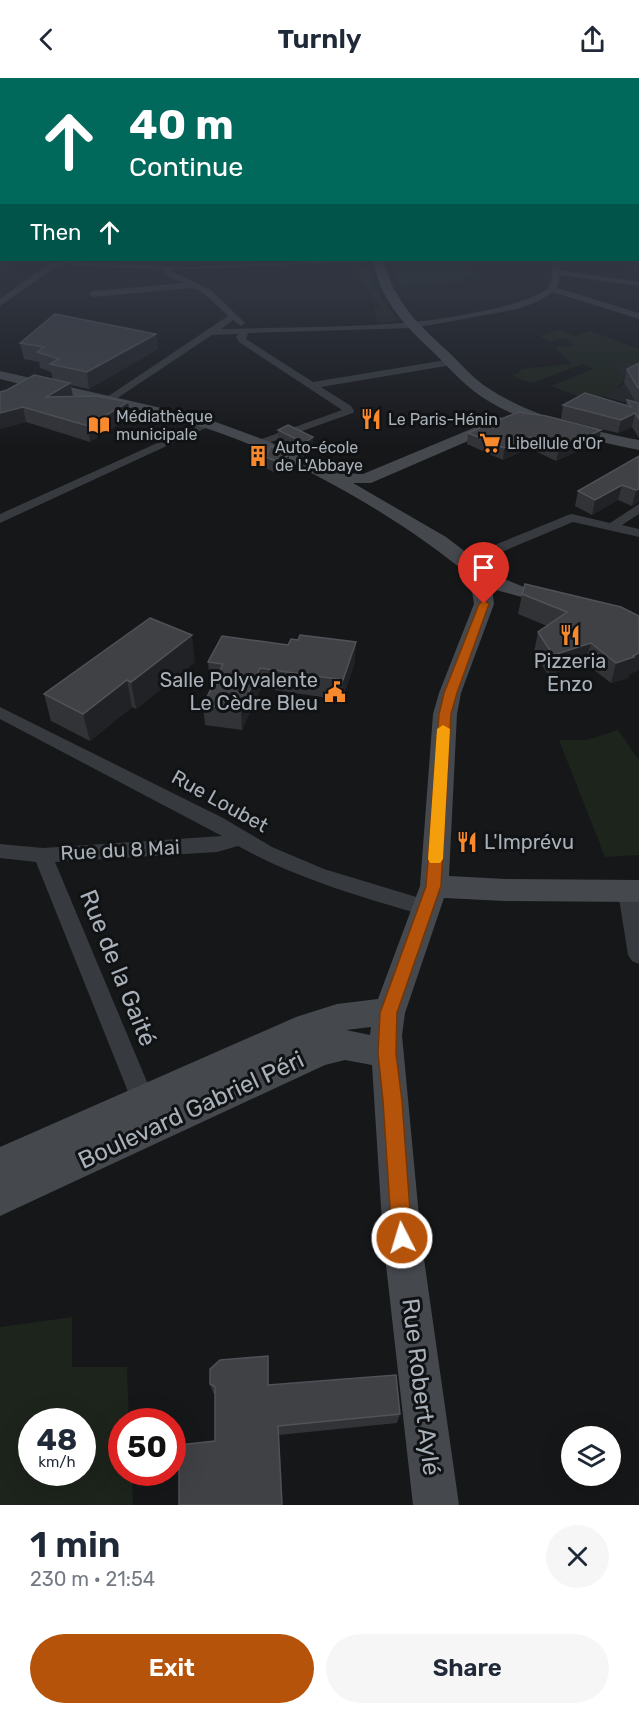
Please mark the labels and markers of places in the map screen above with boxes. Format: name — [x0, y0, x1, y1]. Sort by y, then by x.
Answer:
place label: Médiathèque municipale — [116, 407, 213, 444]
restaurant icon: Le Paris-Hénin — [359, 407, 383, 431]
place label: Le Paris-Hénin — [388, 410, 498, 429]
library icon: Médiathèque municipale — [87, 413, 111, 437]
supermarket icon: Libellule d'Or — [478, 431, 502, 455]
place label: Libellule d'Or — [507, 434, 602, 453]
place label: Auto-école de L'Abbaye — [275, 438, 363, 475]
building icon: Auto-école de L'Abbaye — [246, 444, 270, 468]
pin — [458, 542, 509, 604]
restaurant icon: Pizzeria Enzo — [558, 623, 582, 647]
place label: Pizzeria Enzo — [534, 649, 606, 696]
place label: Salle Polyvalente Le Cèdre Bleu — [160, 668, 318, 715]
public building icon: Salle Polyvalente Le Cèdre Bleu — [323, 680, 347, 704]
restaurant icon: L'Imprévu — [455, 830, 479, 854]
place label: L'Imprévu — [484, 830, 574, 854]

